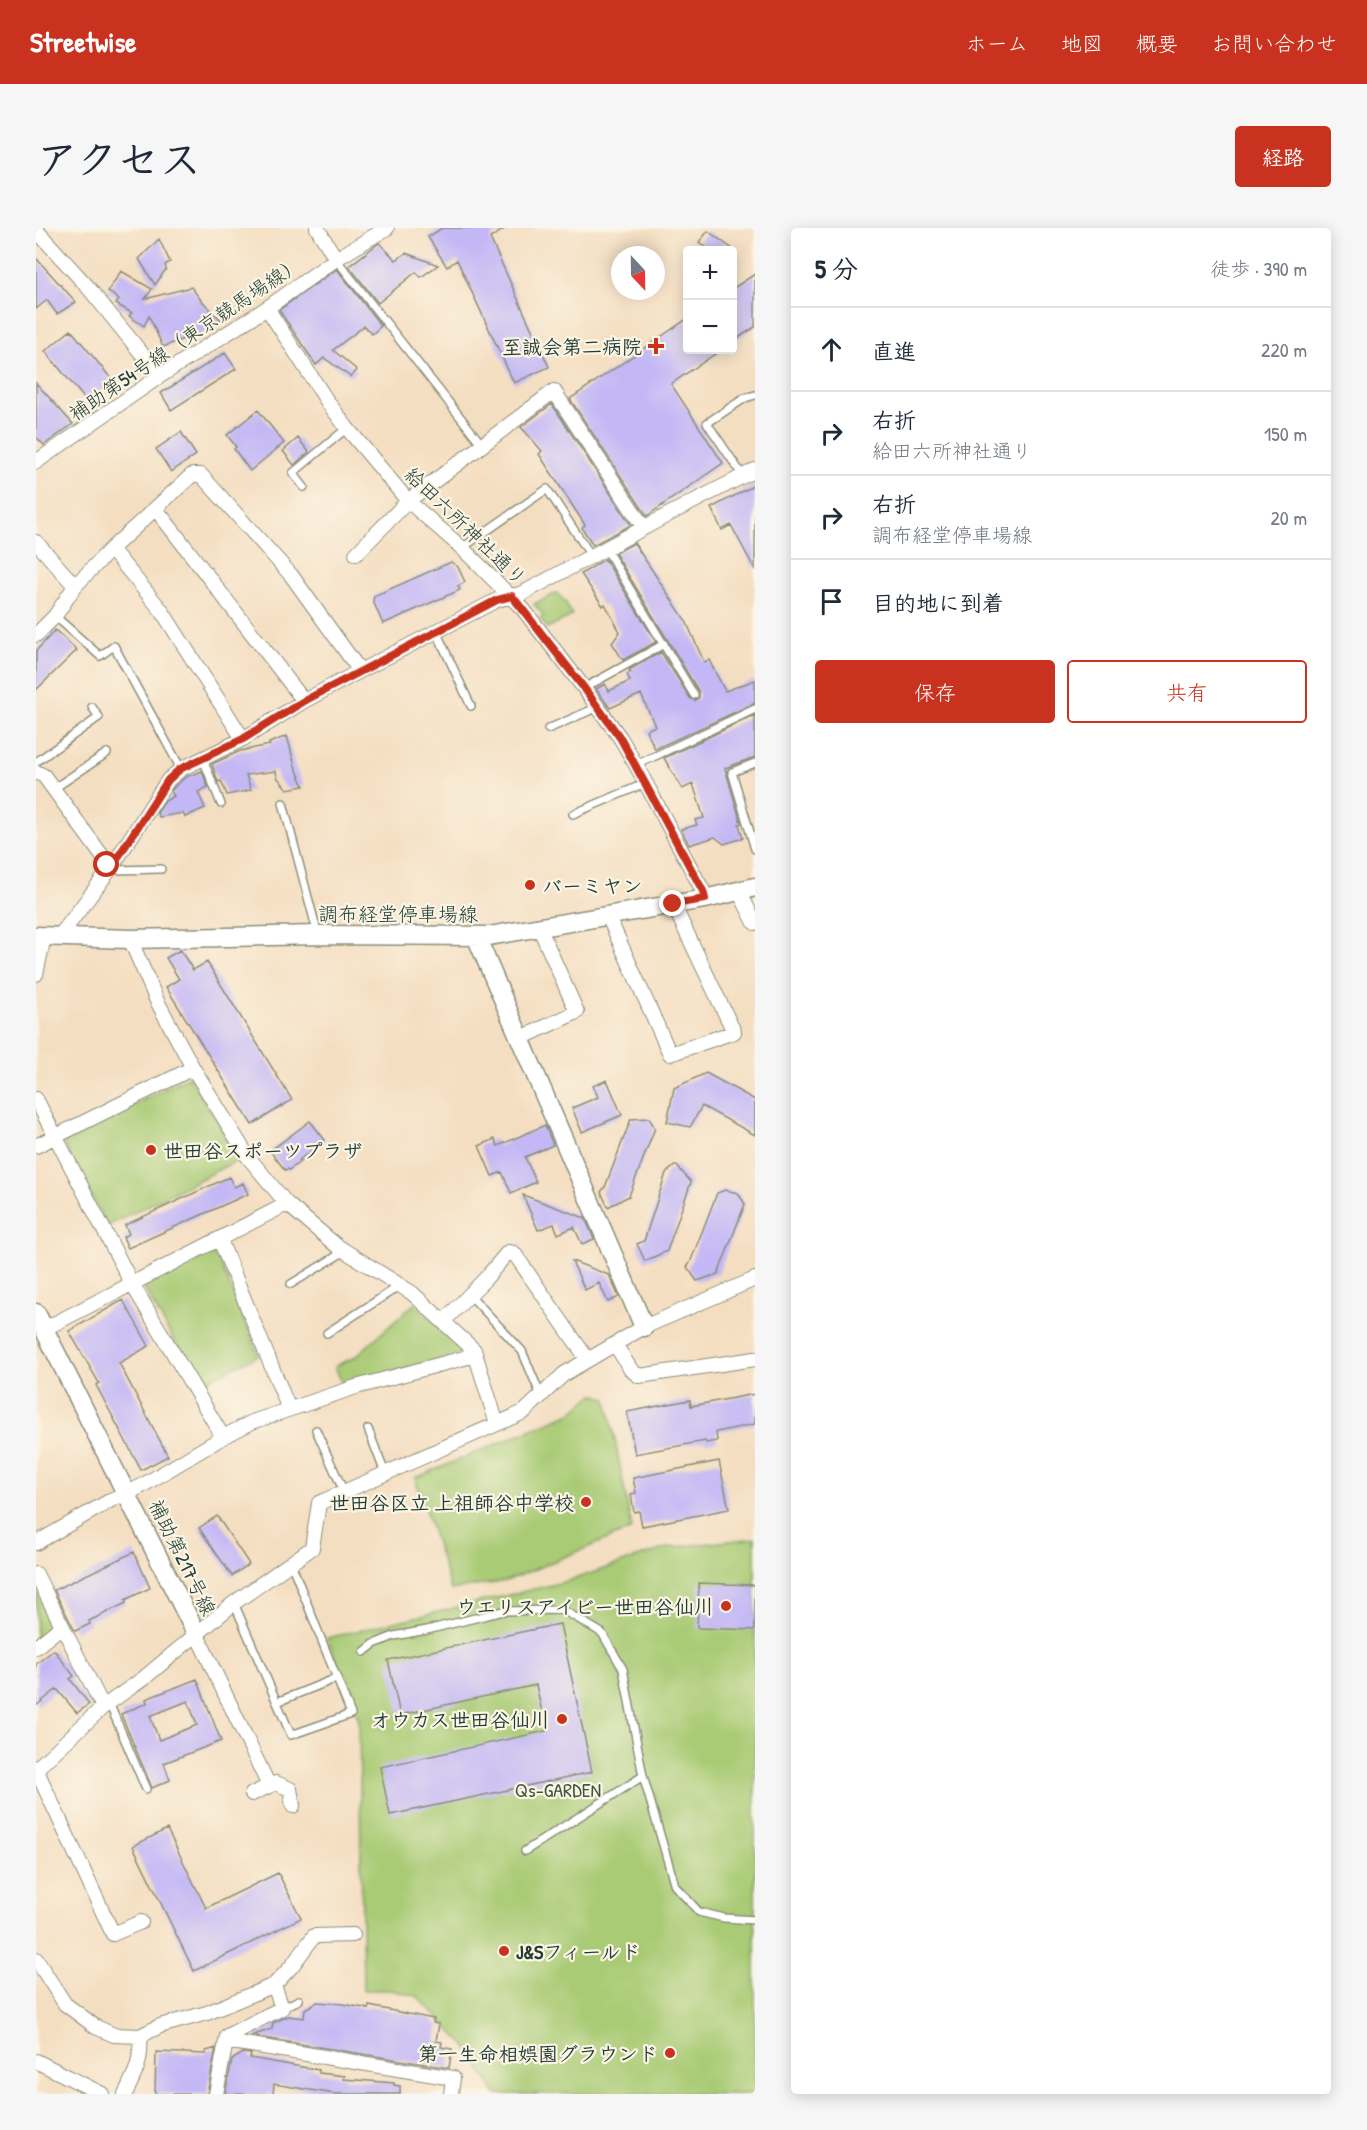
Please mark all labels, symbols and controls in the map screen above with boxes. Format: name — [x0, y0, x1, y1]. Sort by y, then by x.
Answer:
text: Streetwise — [30, 23, 136, 61]
text: ホーム — [966, 29, 1028, 58]
text: 地図 — [1061, 29, 1103, 58]
text: 概要 — [1136, 29, 1178, 58]
text: お問い合わせ — [1211, 29, 1337, 58]
button: 経路 — [1235, 126, 1331, 187]
text: アクセス — [36, 130, 201, 187]
north arrow — [611, 246, 665, 300]
map controls — [683, 246, 737, 354]
button: + — [683, 246, 737, 300]
street label: 補助第54号線（東京競馬場線） — [63, 250, 307, 426]
text: 5 分 — [815, 251, 858, 286]
text: 徒歩 · 390 m — [1210, 255, 1307, 282]
button: − — [683, 300, 737, 354]
place label: 至誠会第二病院 — [502, 333, 642, 360]
icon: ahead — [815, 333, 848, 366]
text: 直進 — [872, 336, 916, 366]
text: 220 m — [1261, 336, 1307, 363]
marker: 至誠会第二病院 — [647, 337, 665, 355]
text: 右折 — [872, 405, 916, 435]
icon: right — [815, 417, 848, 450]
text: 150 m — [1264, 420, 1307, 447]
text: 給田六所神社通り — [872, 437, 1032, 464]
street label: 給田六所神社通り — [399, 461, 533, 591]
text: 右折 — [872, 489, 916, 519]
icon: right — [815, 501, 848, 534]
text: 20 m — [1270, 504, 1307, 531]
text: 調布経堂停車場線 — [872, 521, 1032, 548]
icon: arrive — [815, 585, 848, 618]
text: 目的地に到着 — [872, 588, 1004, 618]
button: 保存 — [815, 660, 1055, 723]
button: 共有 — [1067, 660, 1307, 723]
route start — [93, 851, 119, 877]
place label: バーミヤン — [542, 872, 642, 899]
marker: バーミヤン — [523, 878, 537, 892]
route end — [659, 890, 685, 916]
street label: 調布経堂停車場線 — [318, 900, 478, 927]
place label: 世田谷スポーツプラザ — [163, 1137, 363, 1164]
marker: 世田谷スポーツプラザ — [144, 1143, 158, 1157]
place label: 世田谷区立 上祖師谷中学校 — [329, 1489, 574, 1516]
street label: 補助第217号線 — [143, 1494, 223, 1620]
marker: 世田谷区立 上祖師谷中学校 — [579, 1495, 593, 1509]
place label: ウエリスアイビー世田谷仙川 — [456, 1593, 714, 1620]
marker: ウエリスアイビー世田谷仙川 — [719, 1599, 733, 1613]
place label: オウカス世田谷仙川 — [370, 1706, 550, 1733]
marker: オウカス世田谷仙川 — [555, 1712, 569, 1726]
park label: Qs-GARDEN — [515, 1776, 601, 1803]
place label: J&Sフィールド — [516, 1938, 641, 1965]
marker: J&Sフィールド — [497, 1944, 511, 1958]
place label: 第一生命相娯園グラウンド — [418, 2040, 658, 2067]
marker: 第一生命相娯園グラウンド — [663, 2046, 677, 2060]

